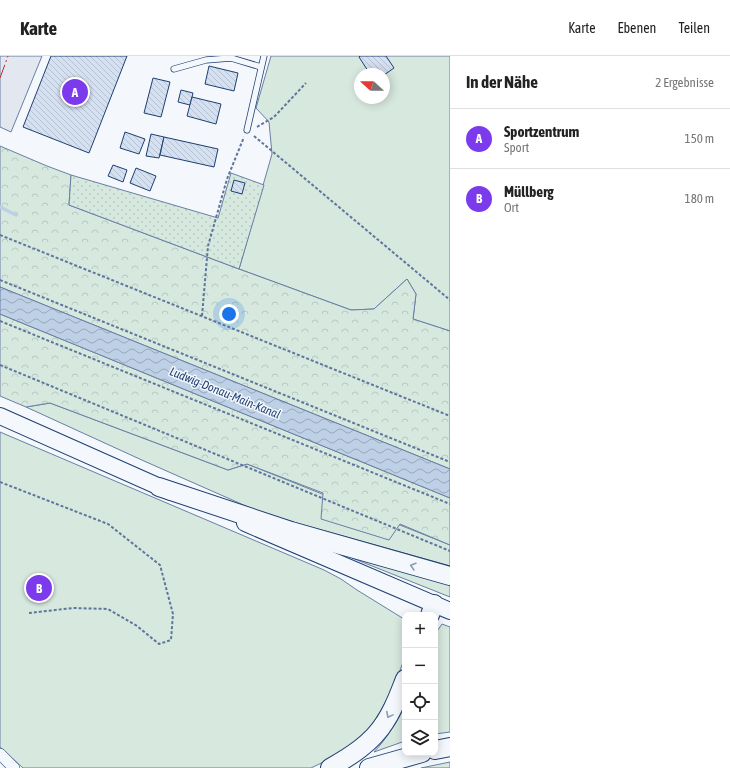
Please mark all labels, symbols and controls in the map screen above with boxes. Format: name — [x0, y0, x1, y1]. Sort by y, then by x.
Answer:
text: Karte — [20, 17, 57, 39]
text: Karte — [568, 20, 595, 36]
text: Ebenen — [617, 20, 656, 36]
text: Teilen — [678, 20, 710, 36]
north arrow — [354, 68, 390, 104]
text: In der Nähe — [466, 72, 538, 92]
text: 2 Ergebnisse — [655, 75, 714, 90]
pin: A — [62, 77, 88, 107]
text: Sportzentrum — [504, 123, 579, 140]
text: A — [476, 131, 482, 146]
text: 150 m — [685, 131, 714, 146]
text: Sport — [504, 140, 529, 155]
text: Müllberg — [504, 183, 554, 200]
text: B — [476, 191, 482, 206]
text: 180 m — [685, 191, 714, 206]
text: Ort — [504, 200, 519, 215]
your location — [219, 304, 239, 324]
water label: Ludwig-Donau-Main-Kanal — [168, 364, 282, 422]
one-way arrow — [409, 562, 416, 571]
pin: B — [26, 573, 52, 603]
map controls — [402, 612, 438, 756]
button: + — [402, 612, 438, 648]
button: − — [402, 648, 438, 684]
button: locate — [402, 684, 438, 720]
one-way arrow — [387, 711, 394, 718]
button: layers — [402, 720, 438, 756]

